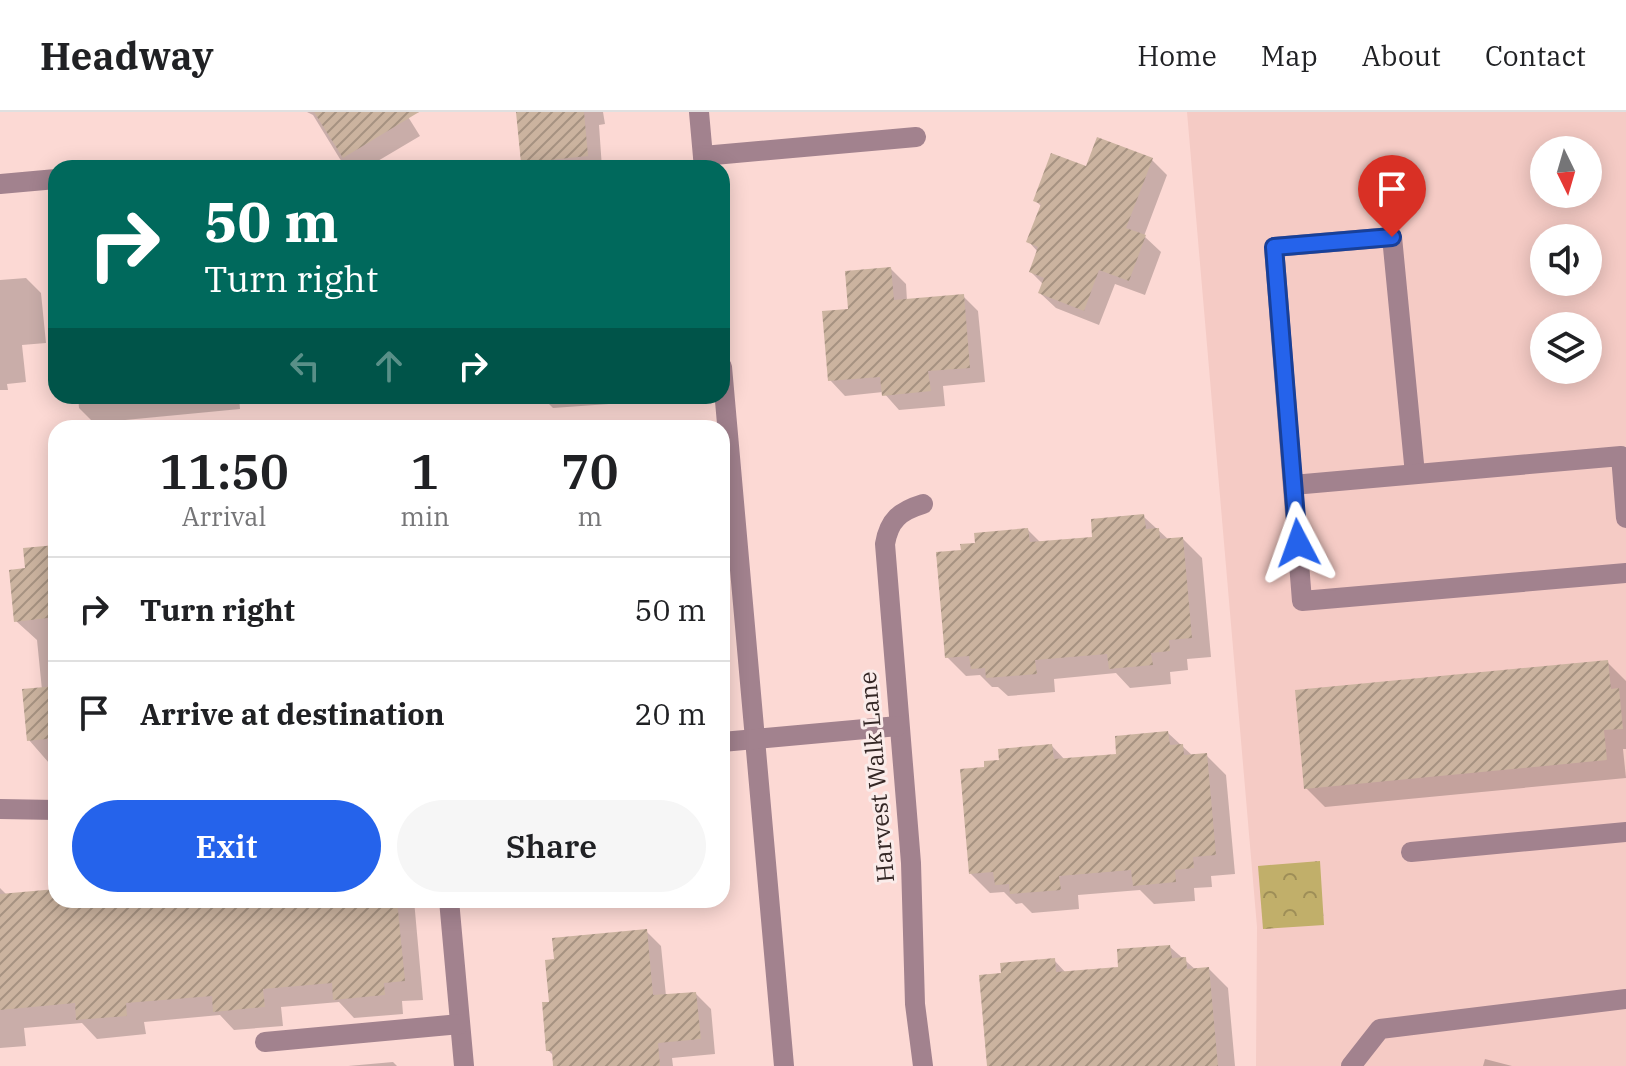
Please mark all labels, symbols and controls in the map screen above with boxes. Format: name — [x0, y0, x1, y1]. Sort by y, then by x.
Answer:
text: Headway — [40, 31, 214, 80]
text: Home — [1137, 37, 1217, 74]
text: Map — [1261, 37, 1318, 74]
text: About — [1362, 37, 1441, 74]
text: Contact — [1485, 37, 1586, 74]
north arrow — [1530, 136, 1602, 208]
map controls — [1530, 136, 1602, 384]
pin — [1358, 155, 1426, 237]
icon: arrive — [1370, 167, 1414, 211]
text: 50 m — [204, 185, 339, 257]
icon: right — [72, 192, 176, 296]
button: sound — [1530, 224, 1602, 296]
text: Turn right — [204, 255, 378, 302]
button: layers — [1530, 312, 1602, 384]
icon: left — [283, 344, 327, 388]
icon: ahead — [367, 344, 411, 388]
icon: right — [451, 344, 495, 388]
text: 11:50 — [159, 440, 289, 502]
text: 1 — [411, 440, 439, 502]
text: 70 — [561, 440, 619, 502]
text: Arrival — [182, 499, 266, 533]
text: min — [400, 499, 450, 533]
text: m — [577, 499, 602, 533]
position arrow — [1256, 501, 1340, 585]
icon: right — [72, 587, 116, 631]
text: Turn right — [140, 590, 295, 629]
text: 50 m — [634, 590, 706, 629]
street label: Harvest Walk Lane — [851, 670, 901, 884]
icon: arrive — [72, 691, 116, 735]
text: Arrive at destination — [140, 694, 445, 733]
text: 20 m — [634, 694, 706, 733]
button: Exit — [72, 800, 381, 892]
button: Share — [397, 800, 706, 892]

